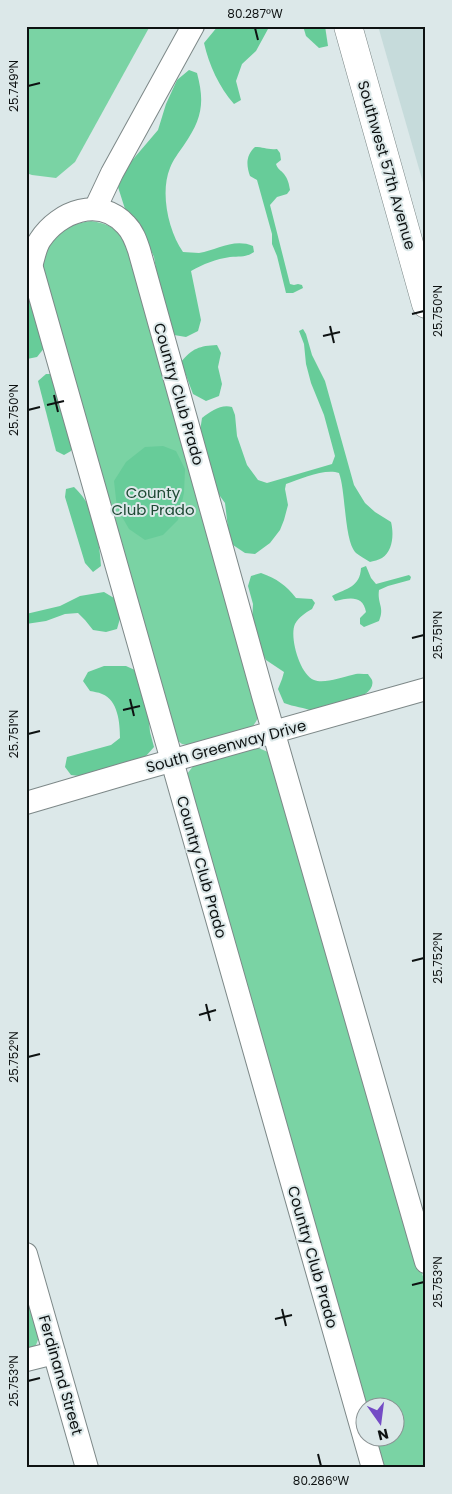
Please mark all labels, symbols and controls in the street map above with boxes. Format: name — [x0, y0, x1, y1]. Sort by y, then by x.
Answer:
text: 80.287°W — [227, 5, 283, 22]
text: 25.749°N — [5, 60, 22, 112]
street label: Southwest 57th Avenue — [353, 78, 421, 252]
text: 25.750°N — [429, 285, 446, 337]
street label: Country Club Prado — [149, 320, 209, 468]
text: 25.750°N — [5, 384, 22, 436]
park label: County Club Prado — [111, 482, 195, 520]
text: 25.751°N — [429, 611, 446, 659]
text: 25.751°N — [5, 710, 22, 758]
street label: South Greenway Drive — [144, 715, 308, 777]
street label: Country Club Prado — [172, 793, 232, 941]
text: 25.752°N — [429, 932, 446, 984]
text: 25.752°N — [5, 1031, 22, 1083]
street label: Country Club Prado — [283, 1183, 343, 1331]
text: 25.753°N — [429, 1256, 446, 1308]
street label: Ferdinand Street — [34, 1313, 88, 1437]
text: 25.753°N — [5, 1355, 22, 1407]
north arrow — [354, 1396, 404, 1446]
text: N — [376, 1424, 391, 1446]
text: 80.286°W — [293, 1472, 349, 1489]

